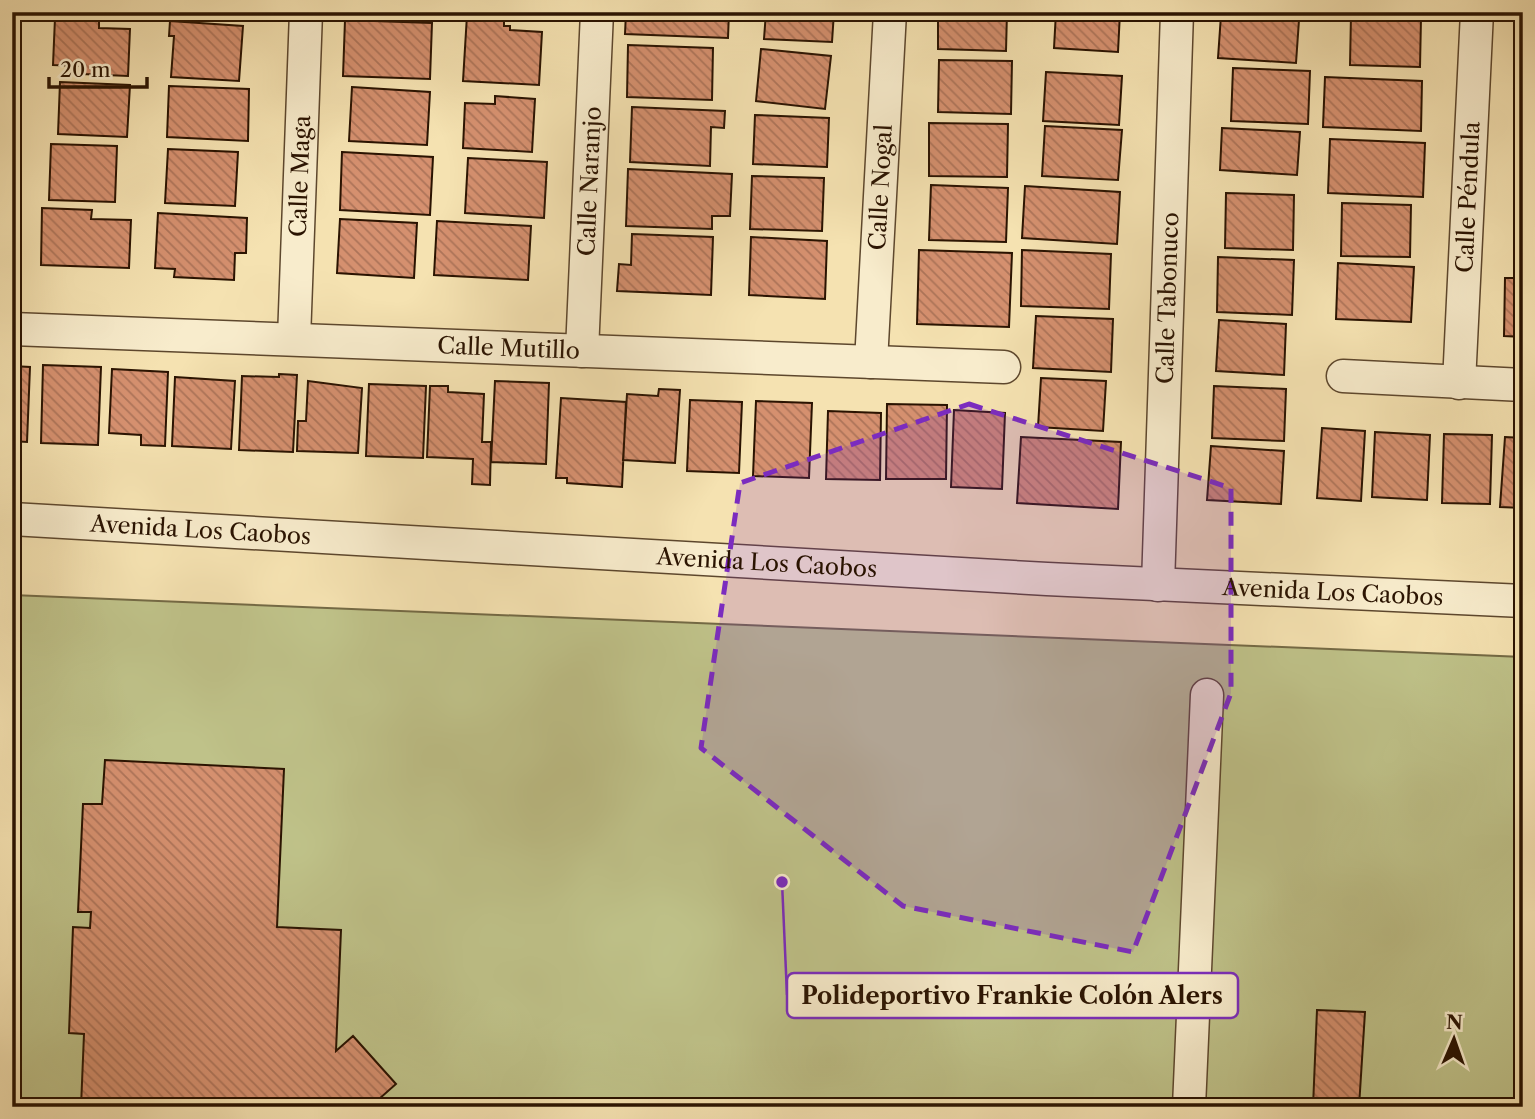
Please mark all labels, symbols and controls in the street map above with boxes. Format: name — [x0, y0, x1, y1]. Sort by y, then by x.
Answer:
scale bar — [49, 46, 147, 90]
text: 20 m — [60, 57, 111, 82]
street label: Calle Naranjo — [572, 106, 607, 257]
street label: Calle Maga — [284, 114, 316, 238]
street label: Calle Péndula — [1450, 120, 1486, 274]
street label: Calle Nogal — [863, 123, 898, 251]
street label: Calle Tabonuco — [1151, 212, 1184, 385]
street label: Calle Mutillo — [437, 331, 580, 365]
street label: Avenida Los Caobos — [88, 510, 312, 550]
street label: Avenida Los Caobos — [655, 542, 878, 583]
street label: Avenida Los Caobos — [1221, 573, 1444, 611]
callout: Polideportivo Frankie Colón Alers — [787, 973, 1238, 1018]
text: Polideportivo Frankie Colón Alers — [801, 981, 1223, 1010]
north arrow — [1420, 1004, 1490, 1074]
text: N — [1446, 1011, 1463, 1034]

